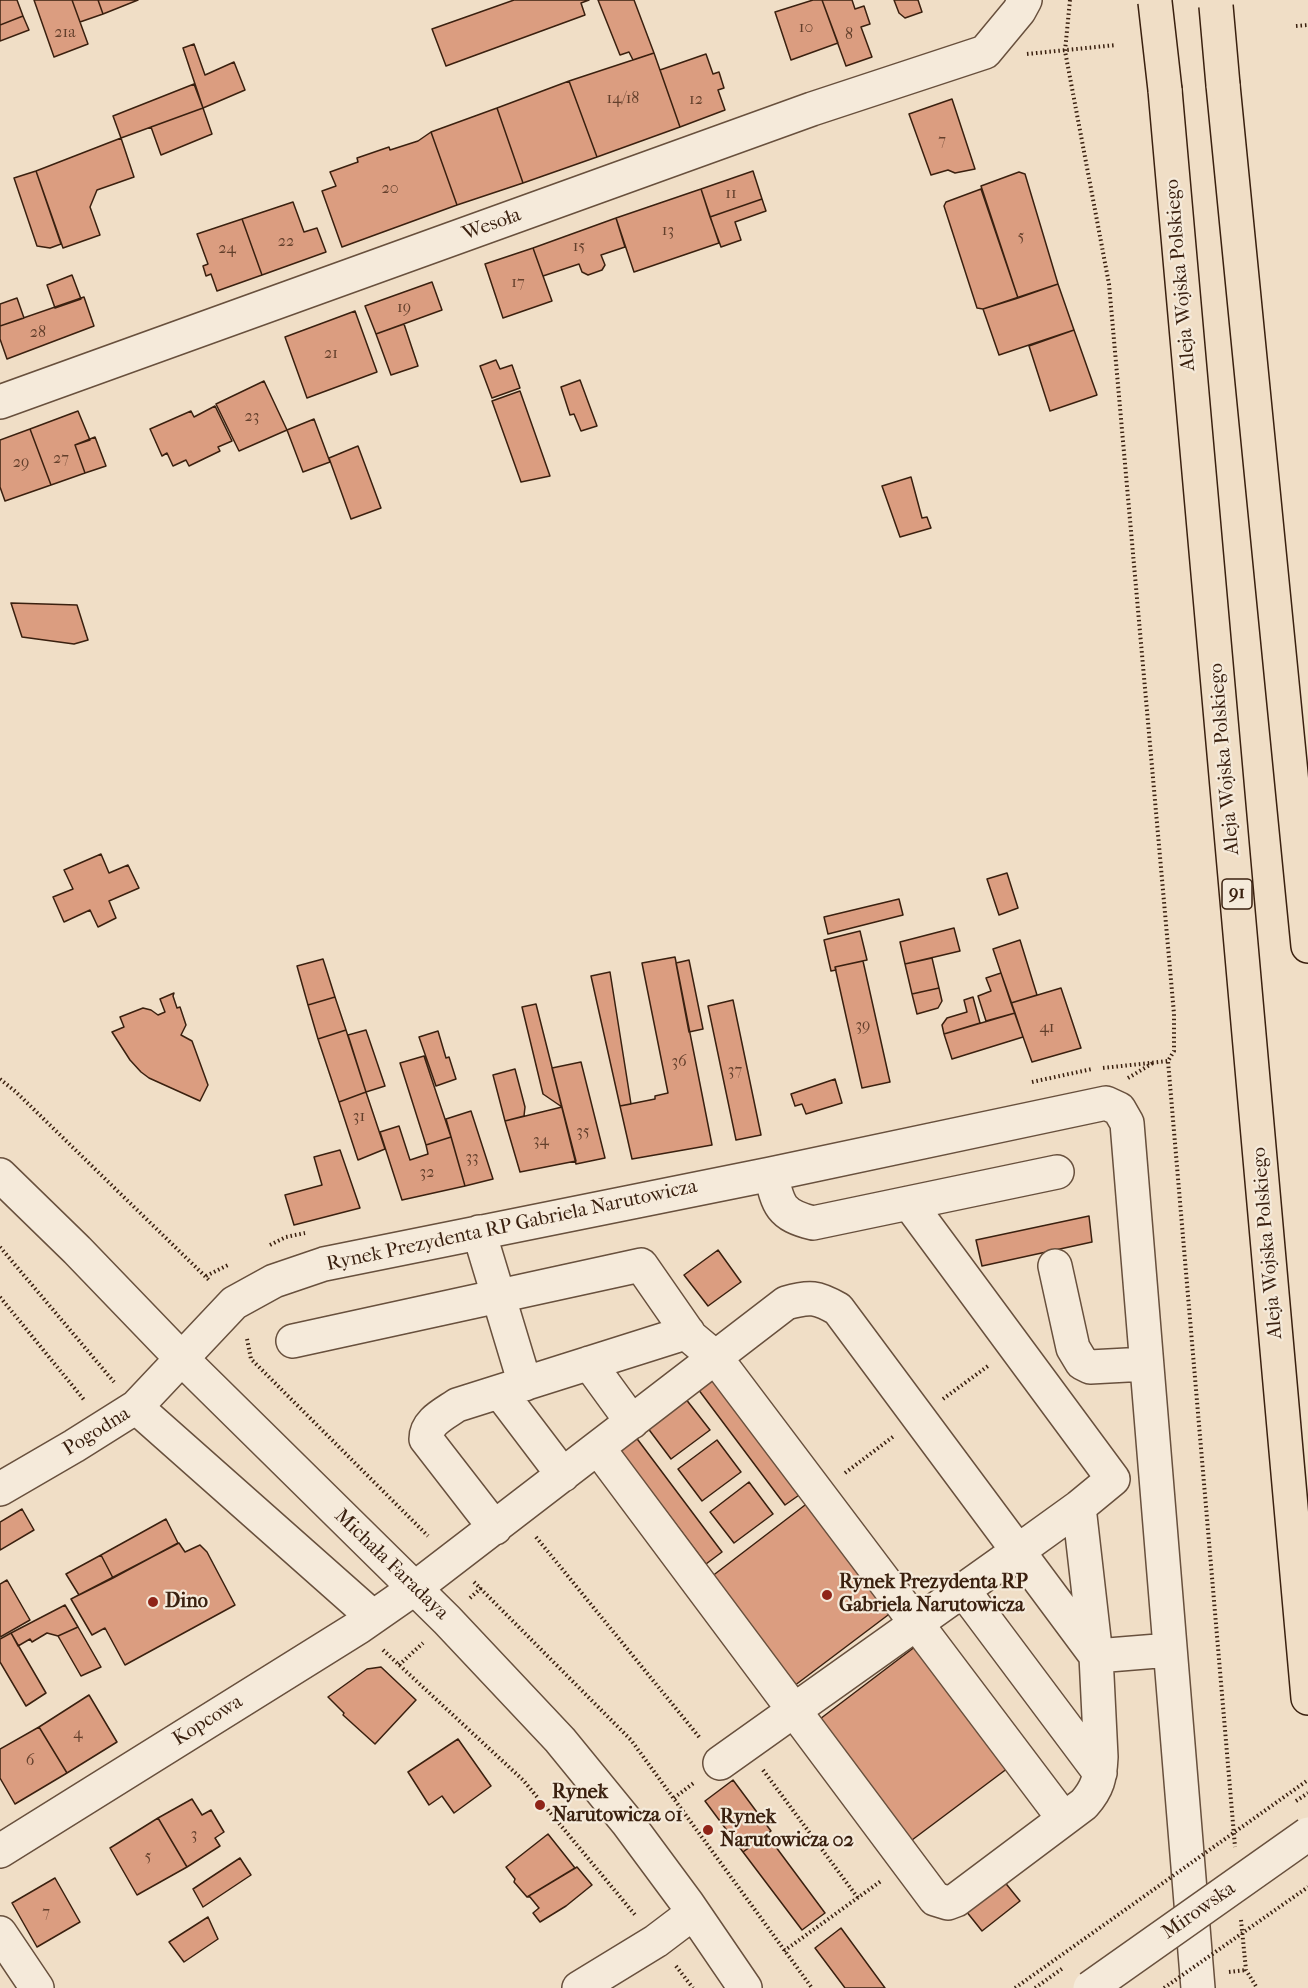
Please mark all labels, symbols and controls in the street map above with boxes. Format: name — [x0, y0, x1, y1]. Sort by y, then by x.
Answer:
house number: 10 — [799, 18, 813, 38]
house number: 21a — [54, 23, 76, 43]
house number: 8 — [845, 25, 853, 45]
house number: 14/18 — [607, 89, 639, 109]
house number: 12 — [689, 90, 703, 110]
house number: 7 — [938, 131, 946, 151]
street label: Aleja Wojska Polskiego — [1161, 178, 1201, 372]
house number: 20 — [381, 179, 399, 199]
house number: 11 — [725, 184, 737, 204]
street label: Wesoła — [460, 203, 524, 247]
house number: 13 — [662, 221, 674, 241]
house number: 5 — [1018, 227, 1024, 247]
house number: 22 — [278, 232, 294, 252]
house number: 15 — [573, 237, 585, 257]
house number: 24 — [218, 239, 236, 259]
house number: 17 — [511, 273, 525, 293]
house number: 19 — [397, 298, 411, 318]
house number: 28 — [30, 323, 46, 343]
house number: 21 — [324, 344, 338, 364]
house number: 23 — [245, 407, 259, 427]
house number: 27 — [53, 449, 69, 469]
house number: 29 — [13, 453, 29, 473]
street label: Aleja Wojska Polskiego — [1205, 662, 1245, 856]
road number: 91 — [1222, 879, 1252, 909]
house number: 39 — [856, 1016, 870, 1036]
house number: 41 — [1039, 1018, 1055, 1038]
house number: 36 — [671, 1052, 687, 1072]
house number: 37 — [728, 1061, 742, 1081]
house number: 31 — [353, 1107, 365, 1127]
house number: 35 — [576, 1122, 590, 1142]
house number: 34 — [533, 1131, 549, 1151]
street label: Aleja Wojska Polskiego — [1248, 1146, 1288, 1340]
house number: 33 — [465, 1148, 479, 1168]
house number: 32 — [420, 1163, 434, 1183]
street label: Rynek Prezydenta RP Gabriela Narutowicza — [324, 1175, 700, 1277]
street label: Pogodna — [59, 1402, 135, 1462]
street label: Michała Faradaya — [329, 1504, 453, 1626]
place label: Rynek Prezydenta RP Gabriela Narutowicza — [839, 1571, 1028, 1618]
marker: Rynek Prezydenta RP Gabriela Narutowicza — [820, 1588, 834, 1602]
place label: Dino — [165, 1590, 208, 1614]
marker: Dino — [146, 1595, 160, 1609]
street label: Kopcowa — [169, 1690, 247, 1752]
house number: 4 — [73, 1724, 83, 1744]
house number: 6 — [26, 1751, 34, 1771]
place label: Rynek Narutowicza 01 — [552, 1781, 683, 1828]
marker: Rynek Narutowicza 01 — [533, 1798, 547, 1812]
place label: Rynek Narutowicza 02 — [720, 1806, 854, 1853]
marker: Rynek Narutowicza 02 — [701, 1823, 715, 1837]
house number: 3 — [191, 1825, 197, 1845]
house number: 5 — [145, 1847, 151, 1867]
street label: Mirowska — [1158, 1877, 1240, 1945]
house number: 7 — [42, 1903, 50, 1923]

